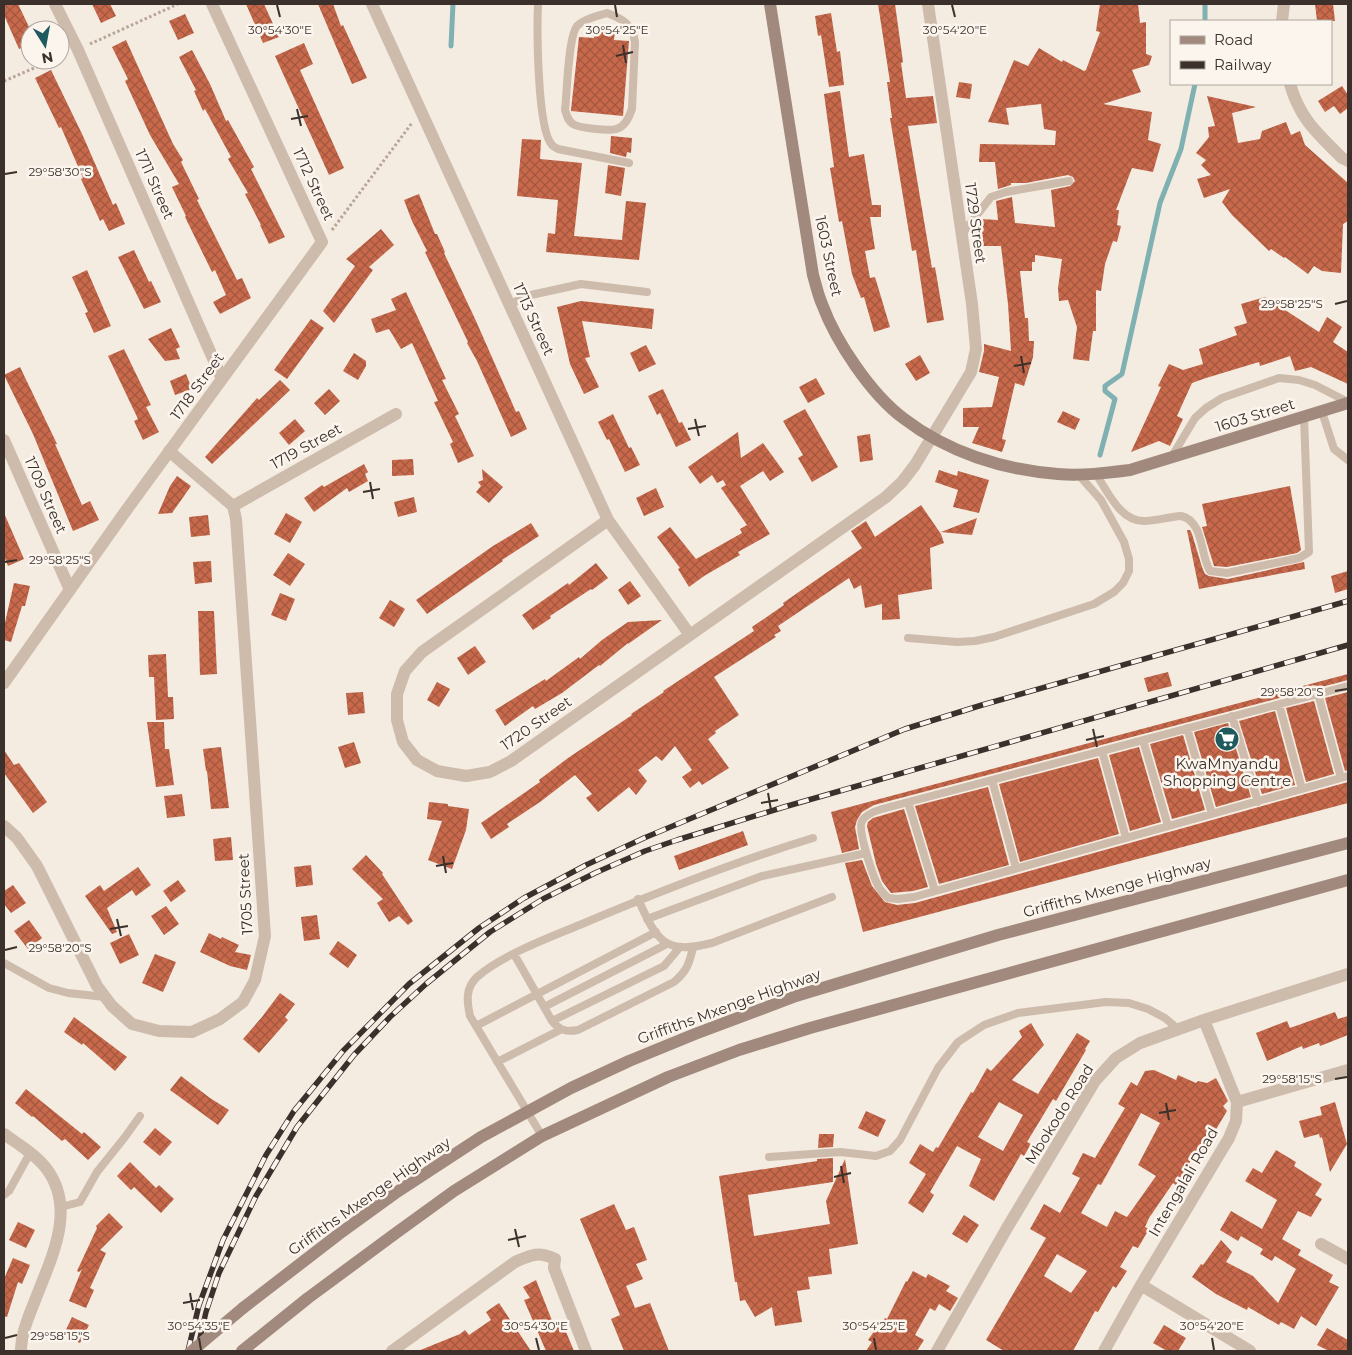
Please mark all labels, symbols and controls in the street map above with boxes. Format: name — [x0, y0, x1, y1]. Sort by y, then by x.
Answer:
north arrow — [20, 20, 70, 70]
legend — [1170, 20, 1332, 85]
text: 30°54'30"E — [248, 22, 312, 37]
text: 30°54'25"E — [585, 22, 649, 37]
text: 30°54'20"E — [923, 22, 987, 37]
text: Road — [1214, 30, 1253, 49]
text: N — [40, 48, 55, 68]
text: Railway — [1214, 55, 1272, 74]
street label: 1712 Street — [289, 145, 339, 223]
street label: 1711 Street — [131, 146, 179, 222]
text: 29°58'30"S — [28, 164, 92, 179]
street label: 1729 Street — [961, 181, 991, 265]
street label: 1603 Street — [811, 214, 847, 298]
street label: 1713 Street — [509, 280, 559, 358]
text: 29°58'25"S — [1261, 296, 1323, 311]
street label: 1718 Street — [166, 349, 228, 423]
street label: 1603 Street — [1213, 394, 1297, 436]
street label: 1719 Street — [267, 419, 345, 473]
street label: 1709 Street — [21, 454, 71, 536]
text: 29°58'25"S — [29, 552, 91, 567]
text: 29°58'20"S — [1260, 684, 1324, 699]
street label: 1720 Street — [497, 692, 575, 754]
supermarket icon: KwaMnyandu Shopping Centre — [1214, 726, 1240, 752]
place label: KwaMnyandu Shopping Centre — [1163, 754, 1291, 790]
street label: 1705 Street — [233, 853, 257, 935]
street label: Griffiths Mxenge Highway — [1021, 853, 1214, 921]
text: 29°58'20"S — [28, 940, 92, 955]
street label: Griffiths Mxenge Highway — [635, 964, 824, 1048]
street label: Mbokodo Road — [1021, 1060, 1097, 1168]
text: 29°58'15"S — [1262, 1071, 1322, 1086]
street label: Intengalali Road — [1144, 1124, 1222, 1240]
street label: Griffiths Mxenge Highway — [284, 1132, 455, 1259]
text: 30°54'35"E — [168, 1318, 230, 1333]
text: 30°54'30"E — [504, 1318, 568, 1333]
text: 30°54'25"E — [842, 1318, 906, 1333]
text: 30°54'20"E — [1180, 1318, 1244, 1333]
text: 29°58'15"S — [30, 1328, 90, 1343]

